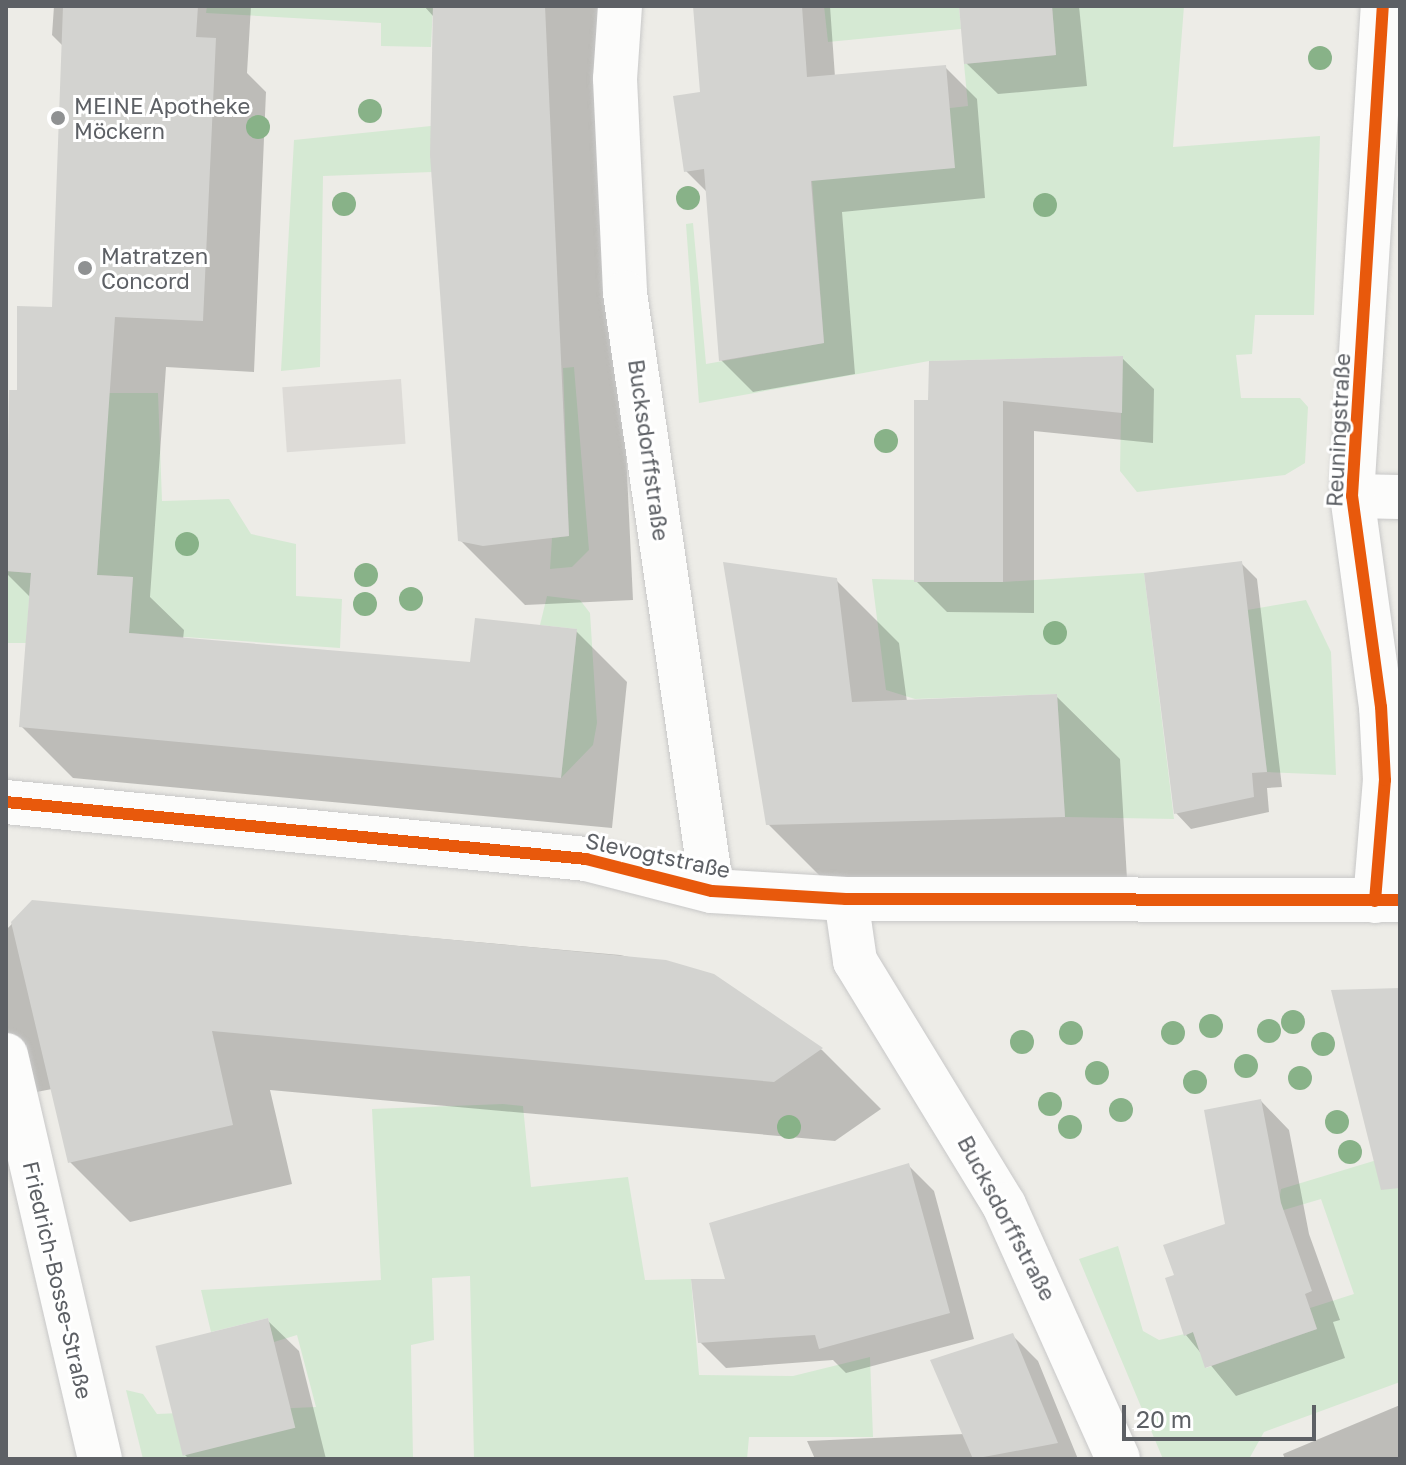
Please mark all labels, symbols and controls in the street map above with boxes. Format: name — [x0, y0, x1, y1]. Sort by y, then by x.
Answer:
place label: MEINE Apotheke Möckern — [74, 92, 250, 144]
marker: MEINE Apotheke Möckern — [49, 109, 67, 127]
place label: Matratzen Concord — [101, 242, 208, 294]
marker: Matratzen Concord — [76, 259, 94, 277]
street label: Reuningstraße — [1321, 352, 1355, 508]
street label: Bucksdorffstraße — [623, 358, 675, 542]
street label: Slevogtstraße — [583, 827, 733, 883]
street label: Bucksdorffstraße — [952, 1131, 1062, 1305]
street label: Friedrich-Bosse-Straße — [18, 1158, 98, 1402]
scale bar — [1126, 1389, 1320, 1439]
text: 20 m — [1136, 1404, 1192, 1433]

